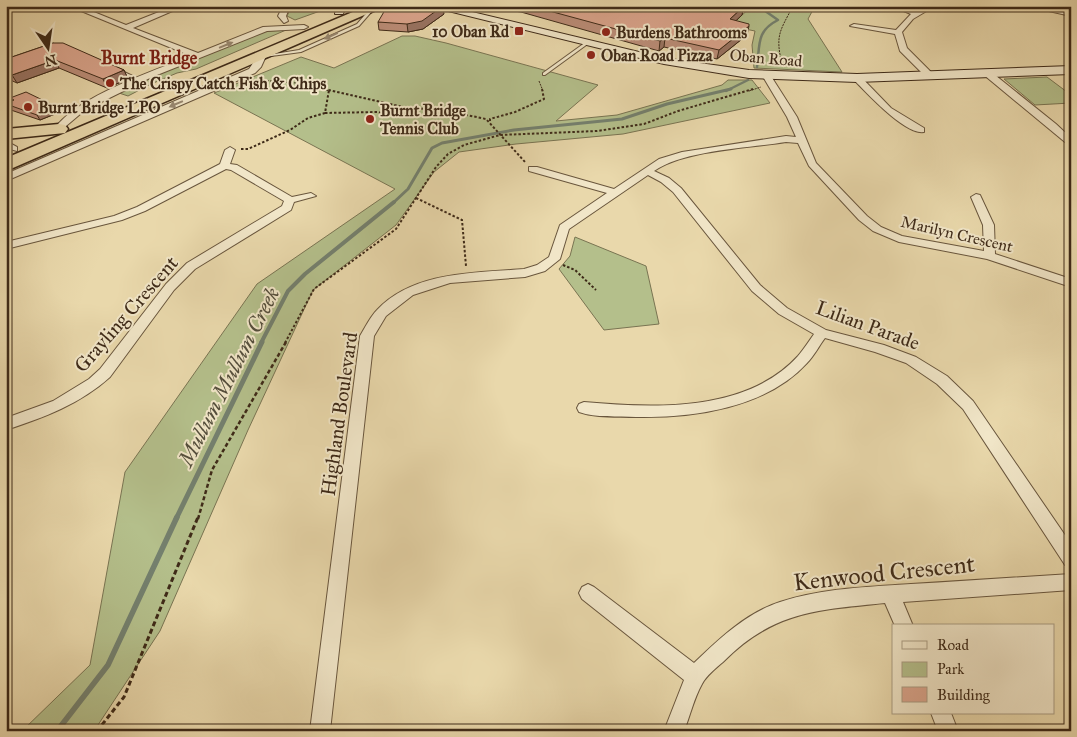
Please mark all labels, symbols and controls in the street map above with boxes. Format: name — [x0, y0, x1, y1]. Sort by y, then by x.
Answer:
north arrow — [22, 22, 72, 72]
place label: 10 Oban Rd — [432, 22, 510, 41]
place label: Burdens Bathrooms — [616, 23, 747, 42]
marker: 10 Oban Rd — [513, 25, 525, 37]
marker: Burdens Bathrooms — [600, 26, 612, 38]
one-way arrow — [324, 33, 338, 41]
one-way arrow — [218, 41, 233, 48]
street label: Oban Road — [729, 45, 803, 71]
place label: Oban Road Pizza — [601, 46, 714, 65]
district label: Burnt Bridge — [101, 47, 198, 70]
marker: Oban Road Pizza — [585, 49, 597, 61]
text: N — [43, 51, 59, 70]
place label: The Crispy Catch Fish & Chips — [119, 74, 327, 94]
marker: The Crispy Catch Fish & Chips — [104, 77, 116, 89]
place label: Burnt Bridge LPO — [38, 98, 160, 118]
marker: Burnt Bridge LPO — [22, 101, 34, 113]
one-way arrow — [169, 101, 183, 109]
place label: Burnt Bridge Tennis Club — [379, 101, 466, 138]
marker: Burnt Bridge Tennis Club — [364, 113, 376, 125]
street label: Marilyn Crescent — [899, 212, 1015, 256]
street label: Grayling Crescent — [69, 251, 184, 378]
water label: Mullum Mullum Creek — [172, 283, 286, 473]
street label: Lilian Parade — [813, 295, 923, 355]
street label: Highland Boulevard — [316, 330, 363, 498]
street label: Kenwood Crescent — [792, 549, 977, 597]
legend — [892, 624, 1054, 714]
text: Road — [937, 636, 969, 654]
text: Park — [937, 660, 964, 678]
text: Building — [937, 686, 991, 704]

